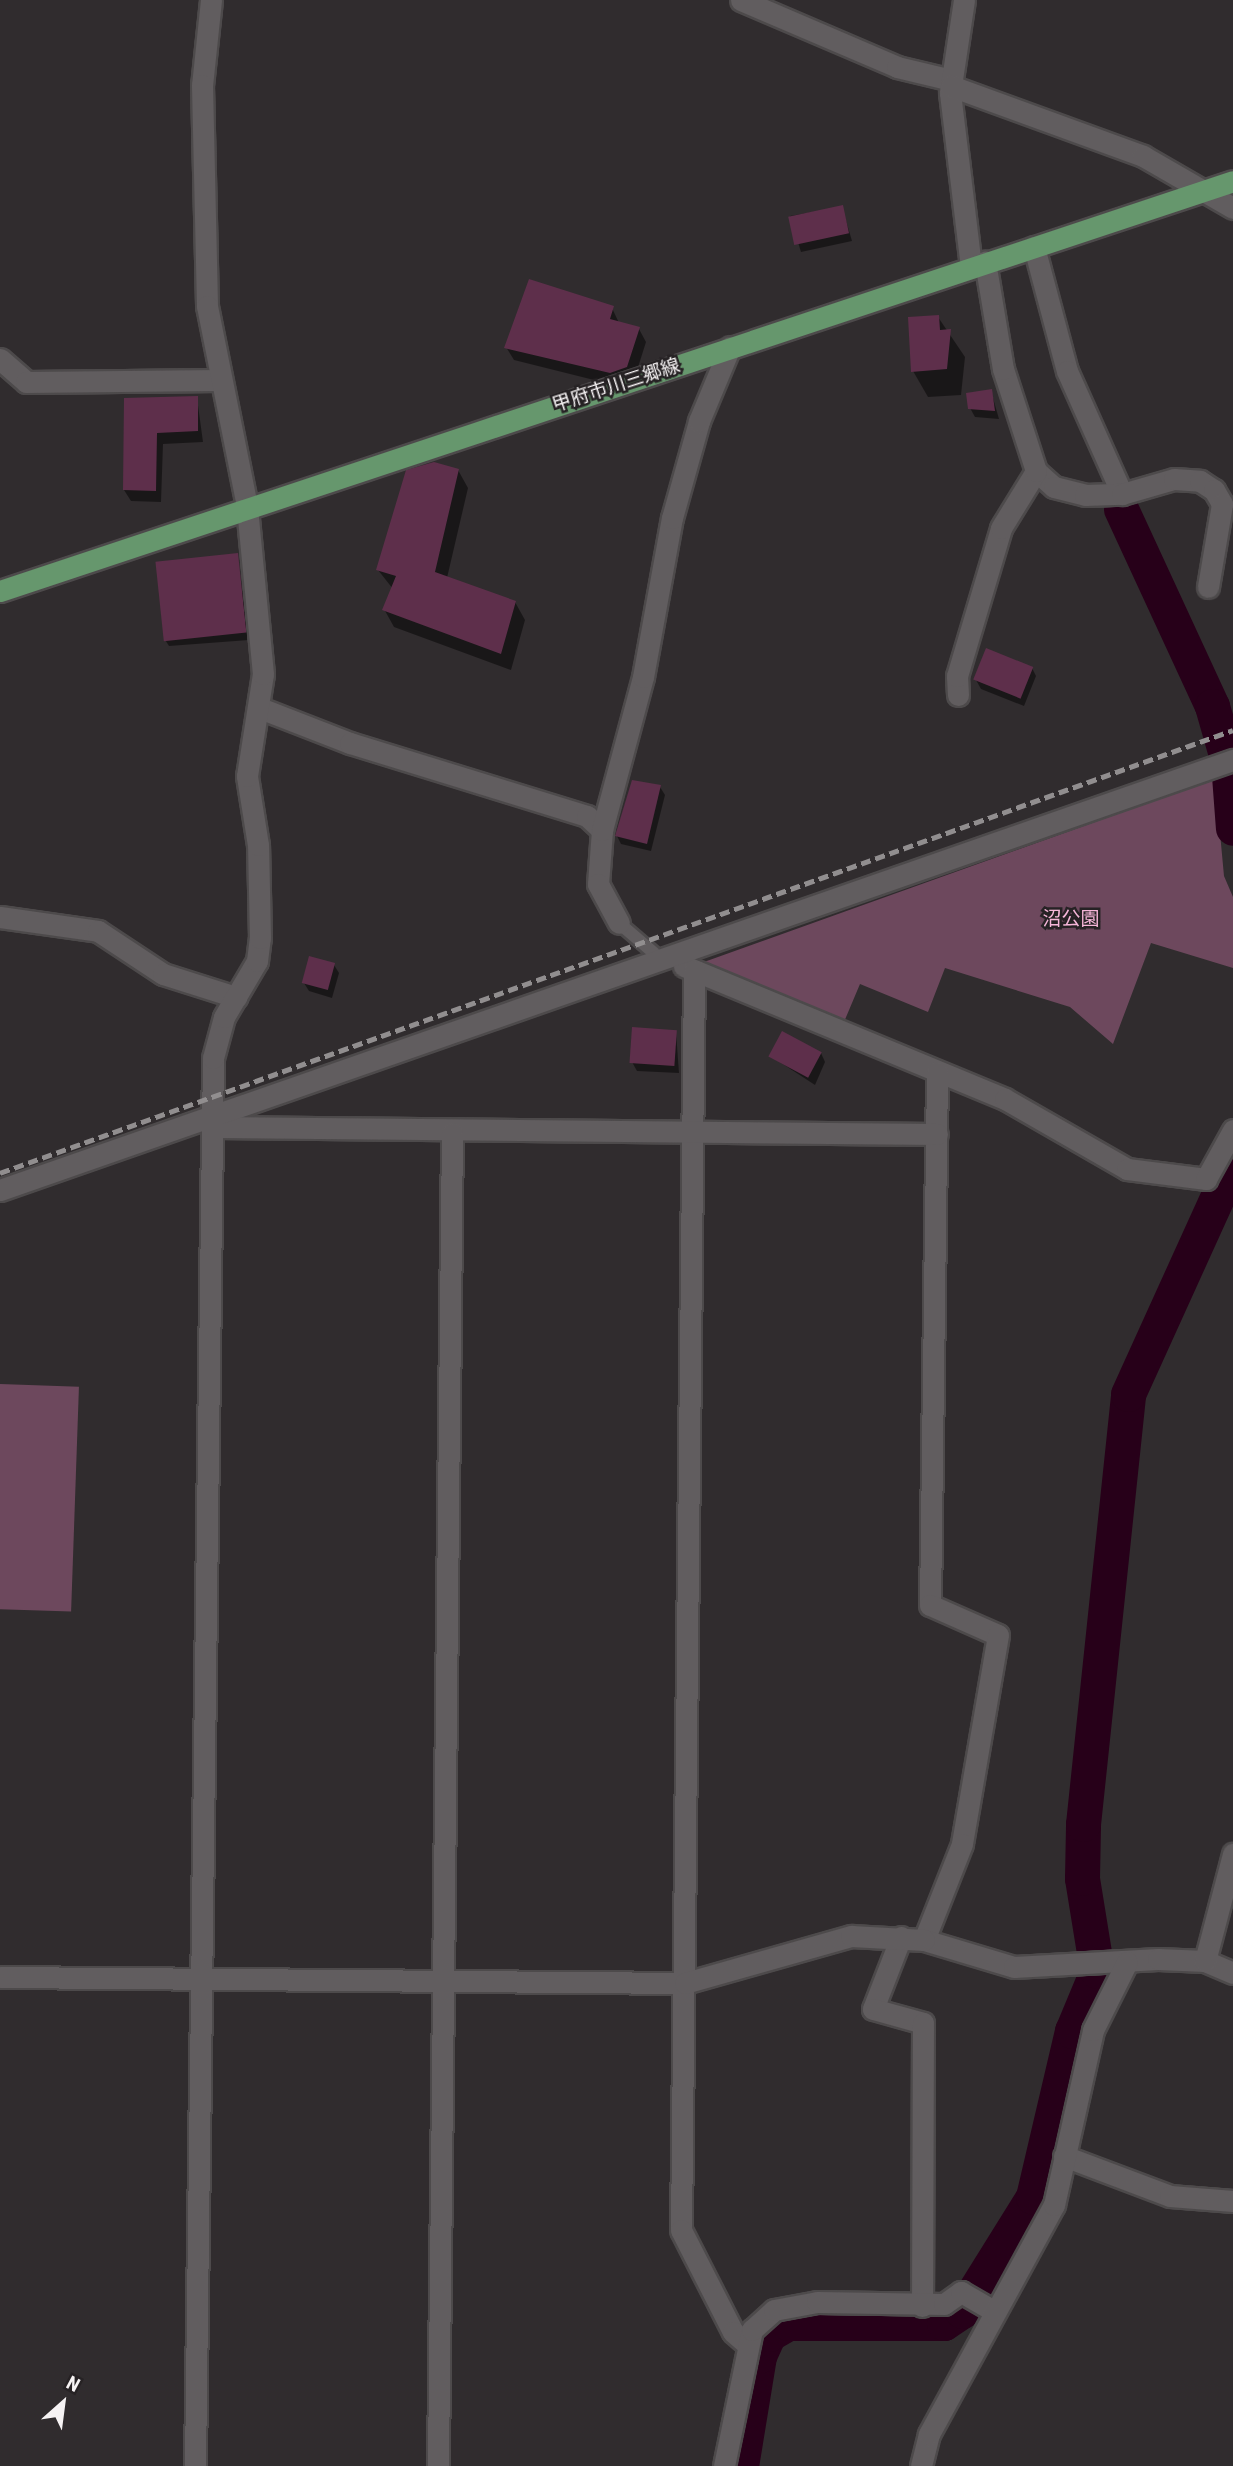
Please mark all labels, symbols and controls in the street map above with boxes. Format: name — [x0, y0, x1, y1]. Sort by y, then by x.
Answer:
street label: 甲府市川三郷線 — [549, 354, 683, 416]
park label: 沼公園 — [1043, 908, 1099, 930]
north arrow — [28, 2368, 98, 2438]
text: N — [63, 2371, 84, 2397]

